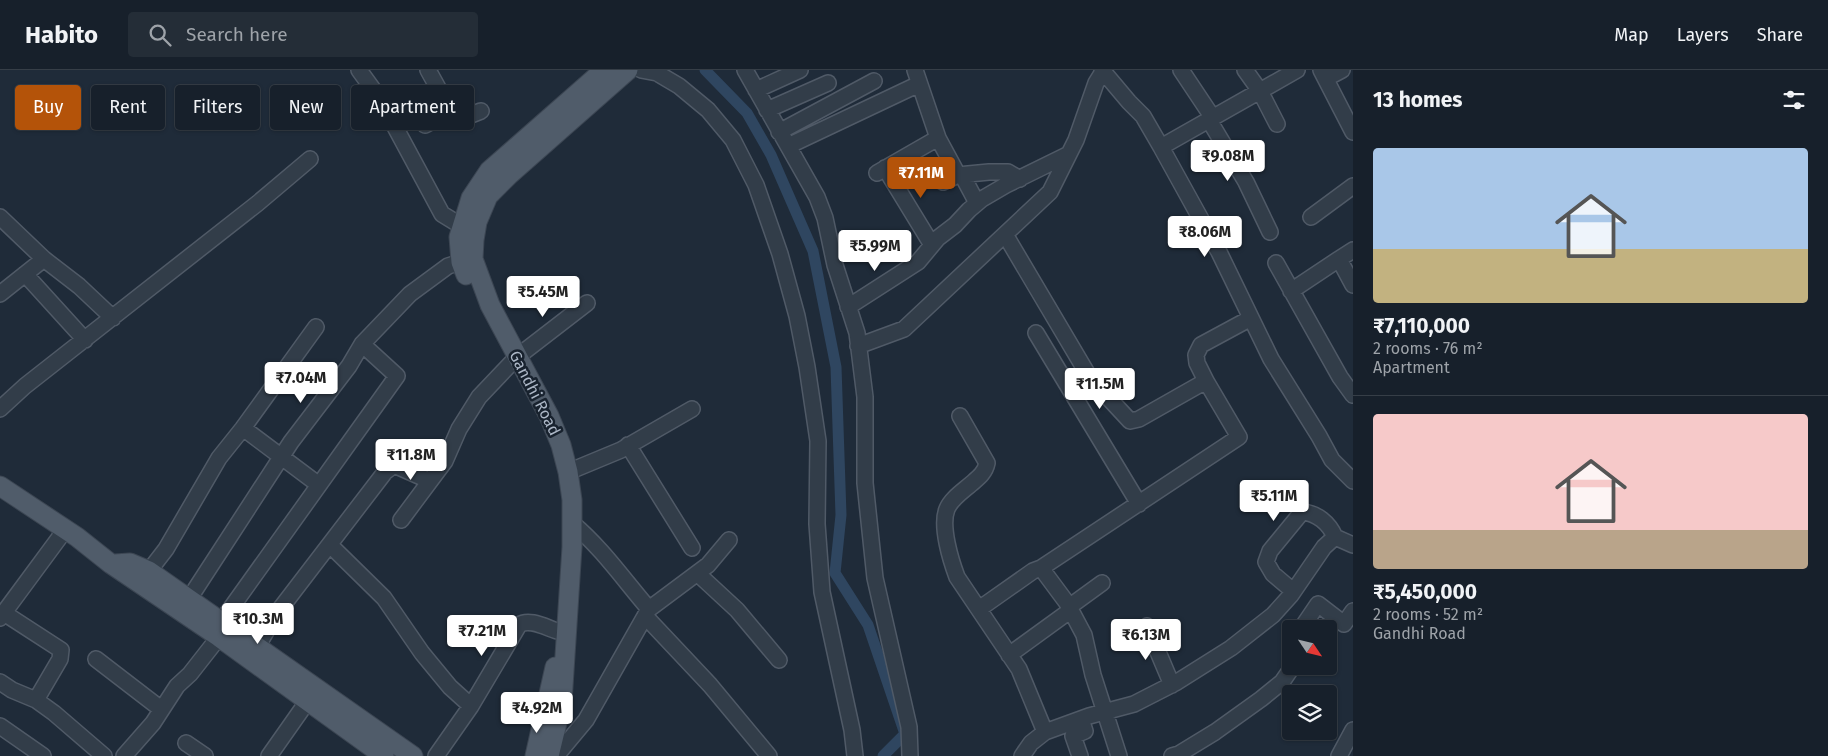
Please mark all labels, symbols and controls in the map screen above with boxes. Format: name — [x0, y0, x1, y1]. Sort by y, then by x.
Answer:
search box — [128, 12, 478, 57]
text: Habito — [25, 21, 98, 49]
icon: search — [146, 21, 174, 49]
text: Search here — [186, 23, 288, 46]
text: Map — [1614, 24, 1649, 46]
text: Layers — [1677, 24, 1729, 46]
text: Share — [1757, 24, 1803, 46]
chip: Buy — [15, 85, 81, 130]
chip: Rent — [91, 85, 165, 130]
chip: Filters — [175, 85, 260, 130]
chip: New — [270, 85, 341, 130]
chip: Apartment — [351, 85, 474, 130]
icon: filters — [1780, 86, 1808, 114]
text: 13 homes — [1373, 87, 1463, 113]
pin: ₹9.08M — [1187, 140, 1269, 182]
text: ₹9.08M — [1202, 146, 1254, 165]
pin: ₹7.11M — [880, 156, 962, 199]
text: ₹7.11M — [898, 163, 944, 182]
icon: home — [1546, 181, 1636, 271]
pin: ₹8.06M — [1164, 216, 1246, 258]
text: ₹8.06M — [1179, 222, 1231, 241]
pin: ₹5.99M — [834, 230, 916, 272]
text: ₹5.99M — [849, 236, 901, 255]
pin: ₹5.45M — [502, 276, 584, 318]
text: ₹5.45M — [518, 282, 568, 301]
text: ₹7,110,000 — [1373, 313, 1470, 339]
text: 2 rooms · 76 m² — [1373, 339, 1483, 358]
street label: Gandhi Road — [505, 347, 565, 439]
text: Apartment — [1373, 358, 1450, 377]
pin: ₹7.04M — [260, 362, 342, 404]
text: ₹7.04M — [276, 368, 326, 387]
pin: ₹11.5M — [1059, 368, 1141, 410]
text: ₹11.5M — [1076, 374, 1124, 393]
pin: ₹11.8M — [370, 438, 452, 481]
text: ₹11.8M — [387, 445, 435, 464]
icon: home — [1546, 446, 1636, 536]
pin: ₹5.11M — [1233, 480, 1315, 522]
text: ₹5.11M — [1251, 486, 1297, 505]
text: ₹5,450,000 — [1373, 579, 1477, 605]
pin: ₹10.3M — [217, 602, 299, 645]
text: 2 rooms · 52 m² — [1373, 605, 1483, 624]
text: ₹10.3M — [233, 609, 283, 628]
pin: ₹7.21M — [441, 614, 523, 657]
pin: ₹6.13M — [1105, 618, 1187, 661]
north arrow — [1282, 620, 1338, 675]
map controls — [1282, 620, 1337, 740]
text: ₹7.21M — [458, 621, 506, 640]
text: Gandhi Road — [1373, 624, 1466, 643]
text: ₹6.13M — [1122, 625, 1170, 644]
button: layers — [1282, 685, 1337, 740]
pin: ₹4.92M — [496, 692, 578, 734]
text: ₹4.92M — [512, 698, 562, 717]

